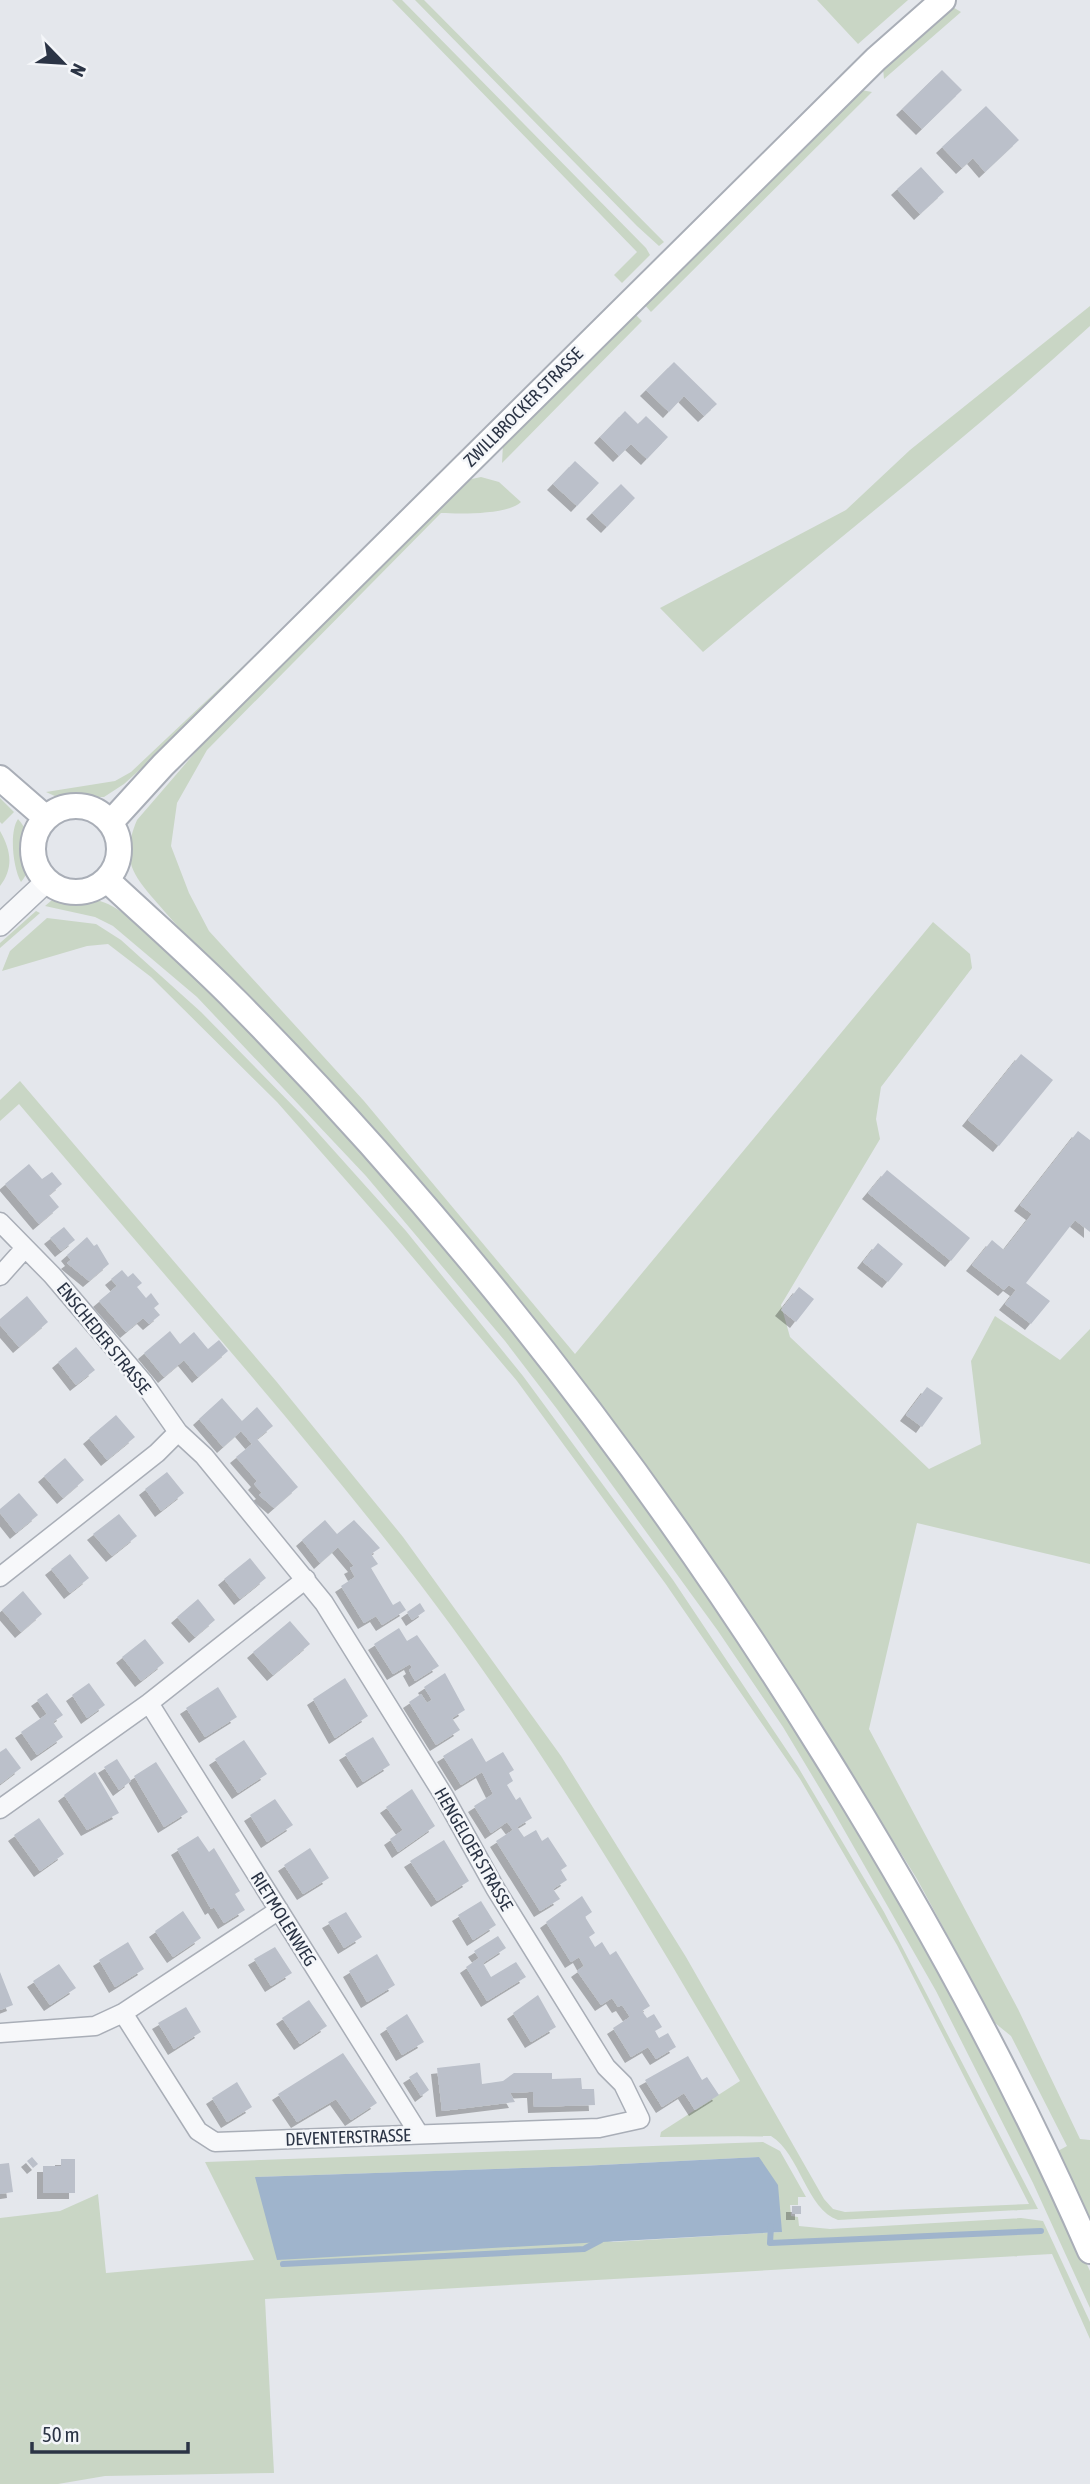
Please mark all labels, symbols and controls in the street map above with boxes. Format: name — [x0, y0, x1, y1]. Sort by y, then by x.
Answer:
north arrow — [28, 28, 98, 98]
text: N — [66, 60, 91, 80]
street label: ZWILLBROCKER STRASSE — [459, 343, 587, 471]
street label: ENSCHEDER STRASSE — [53, 1278, 156, 1398]
street label: HENGELOER STRASSE — [430, 1784, 518, 1914]
street label: RIETMOLENWEG — [247, 1868, 321, 1970]
street label: DEVENTERSTRASSE — [285, 2124, 411, 2150]
scale bar — [32, 2410, 187, 2454]
text: 50 m — [42, 2422, 80, 2446]

